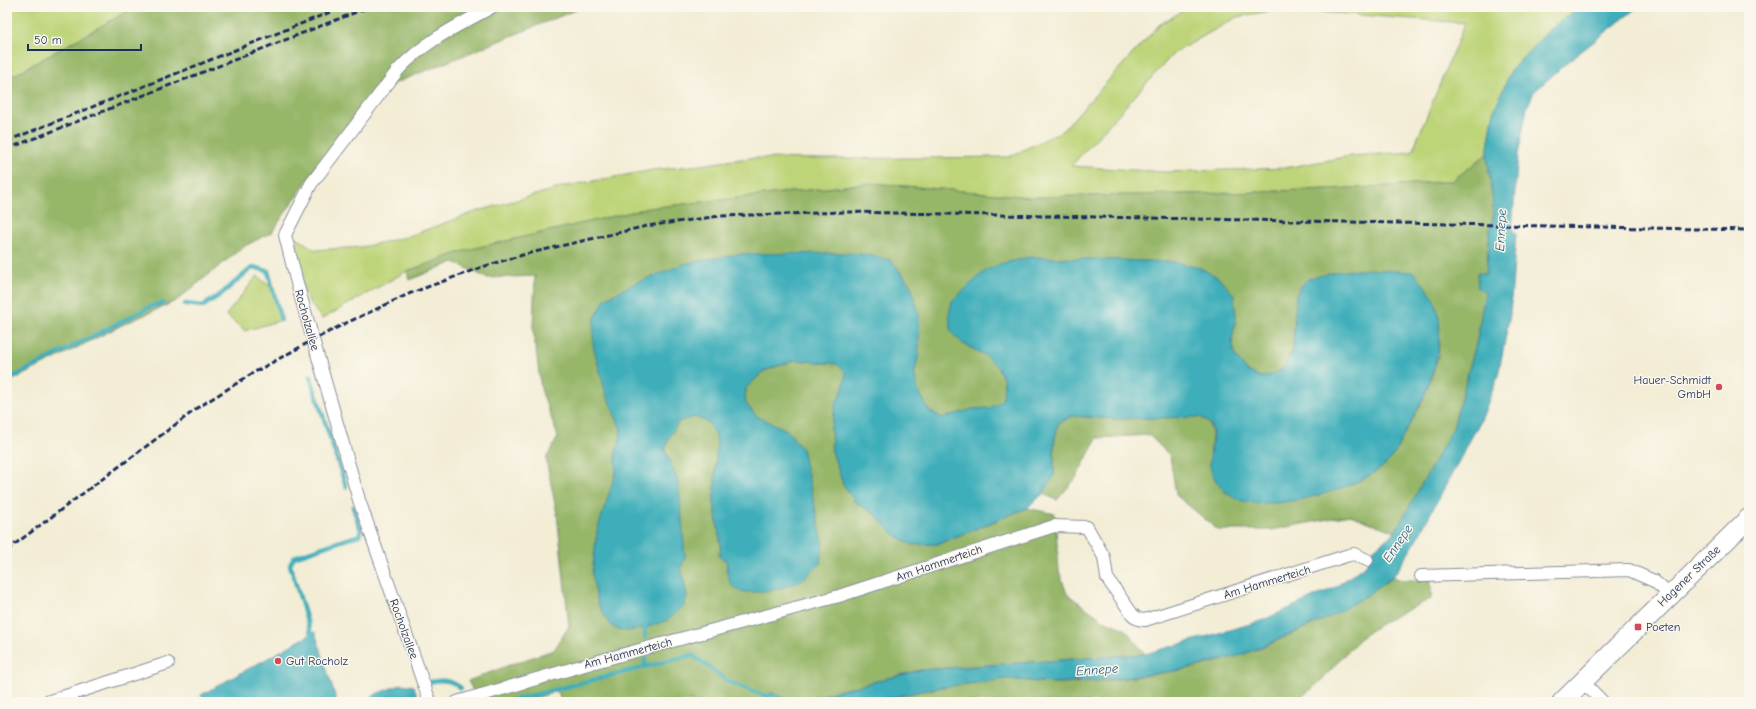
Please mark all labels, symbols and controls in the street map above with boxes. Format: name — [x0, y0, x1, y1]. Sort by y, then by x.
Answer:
scale bar — [28, 26, 141, 52]
text: 50 m — [34, 33, 62, 47]
water label: Ennepe — [1492, 208, 1509, 252]
street label: Rocholzallee — [292, 288, 322, 352]
place label: Hauer-Schmidt GmbH — [1634, 373, 1712, 401]
marker: Hauer-Schmidt GmbH — [1714, 382, 1724, 392]
water label: Ennepe — [1379, 521, 1416, 565]
street label: Am Hammerteich — [894, 542, 984, 584]
street label: Hagener Straße — [1655, 543, 1723, 609]
street label: Am Hammerteich — [1222, 562, 1312, 602]
street label: Rocholzallee — [387, 597, 421, 661]
place label: Poeten — [1646, 620, 1680, 634]
marker: Poeten — [1633, 622, 1643, 632]
street label: Am Hammerteich — [583, 635, 673, 671]
place label: Gut Rocholz — [286, 654, 349, 668]
marker: Gut Rocholz — [273, 656, 283, 666]
water label: Ennepe — [1075, 661, 1119, 678]

